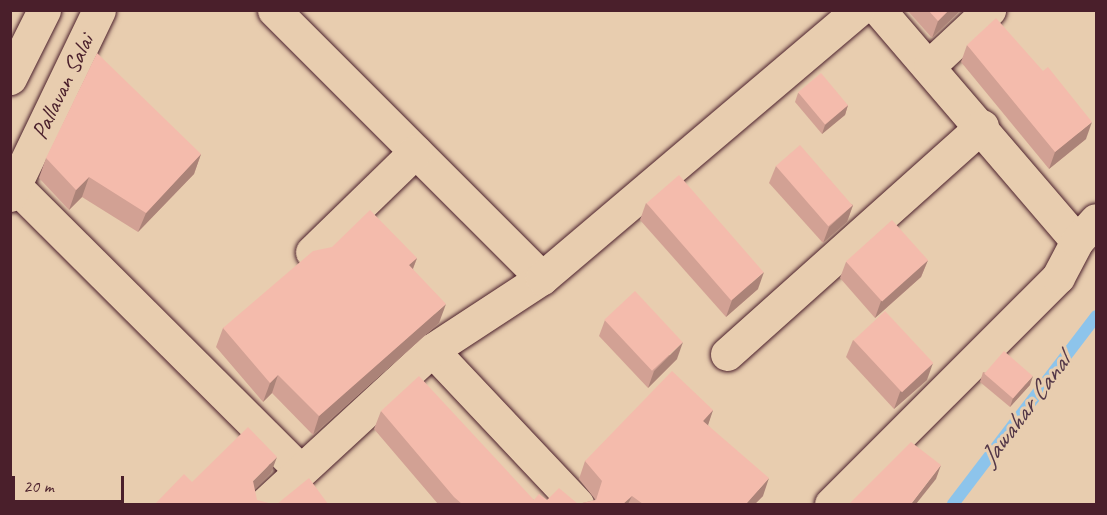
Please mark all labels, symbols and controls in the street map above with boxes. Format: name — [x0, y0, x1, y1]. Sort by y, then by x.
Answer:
street label: Pallavan Salai — [25, 30, 101, 144]
water label: Jawahar Canal — [973, 348, 1077, 472]
scale bar — [15, 464, 128, 502]
text: 20 m — [23, 475, 54, 497]

